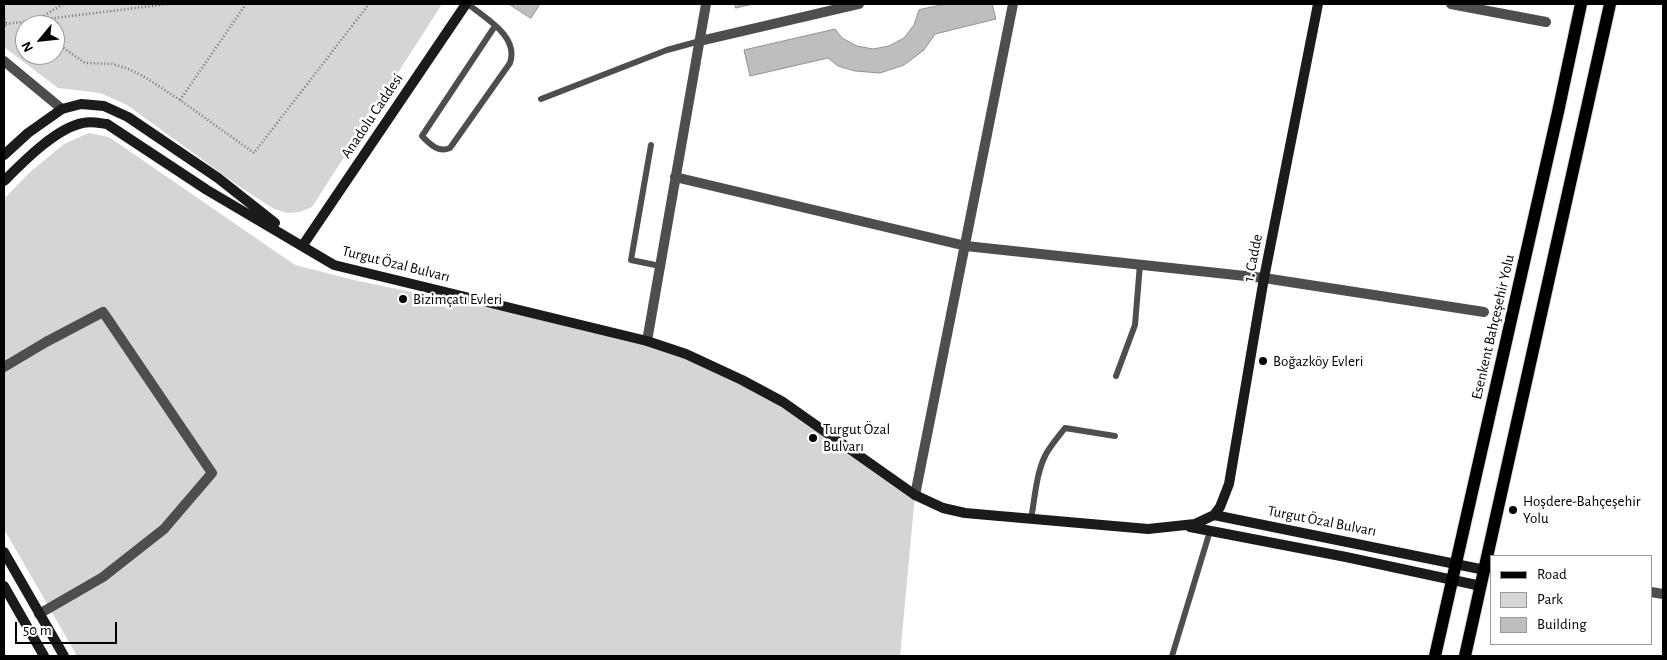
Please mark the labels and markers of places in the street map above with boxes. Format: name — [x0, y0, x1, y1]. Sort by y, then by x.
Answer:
place label: Bizimçatı Evleri — [413, 290, 502, 308]
marker: Bizimçatı Evleri — [397, 293, 409, 305]
place label: Boğazköy Evleri — [1273, 352, 1363, 370]
marker: Boğazköy Evleri — [1257, 355, 1269, 367]
place label: Turgut Özal Bulvarı — [823, 420, 890, 455]
marker: Turgut Özal Bulvarı — [807, 432, 819, 444]
place label: Hoşdere-Bahçeşehir Yolu — [1523, 492, 1641, 527]
marker: Hoşdere-Bahçeşehir Yolu — [1507, 504, 1519, 516]

